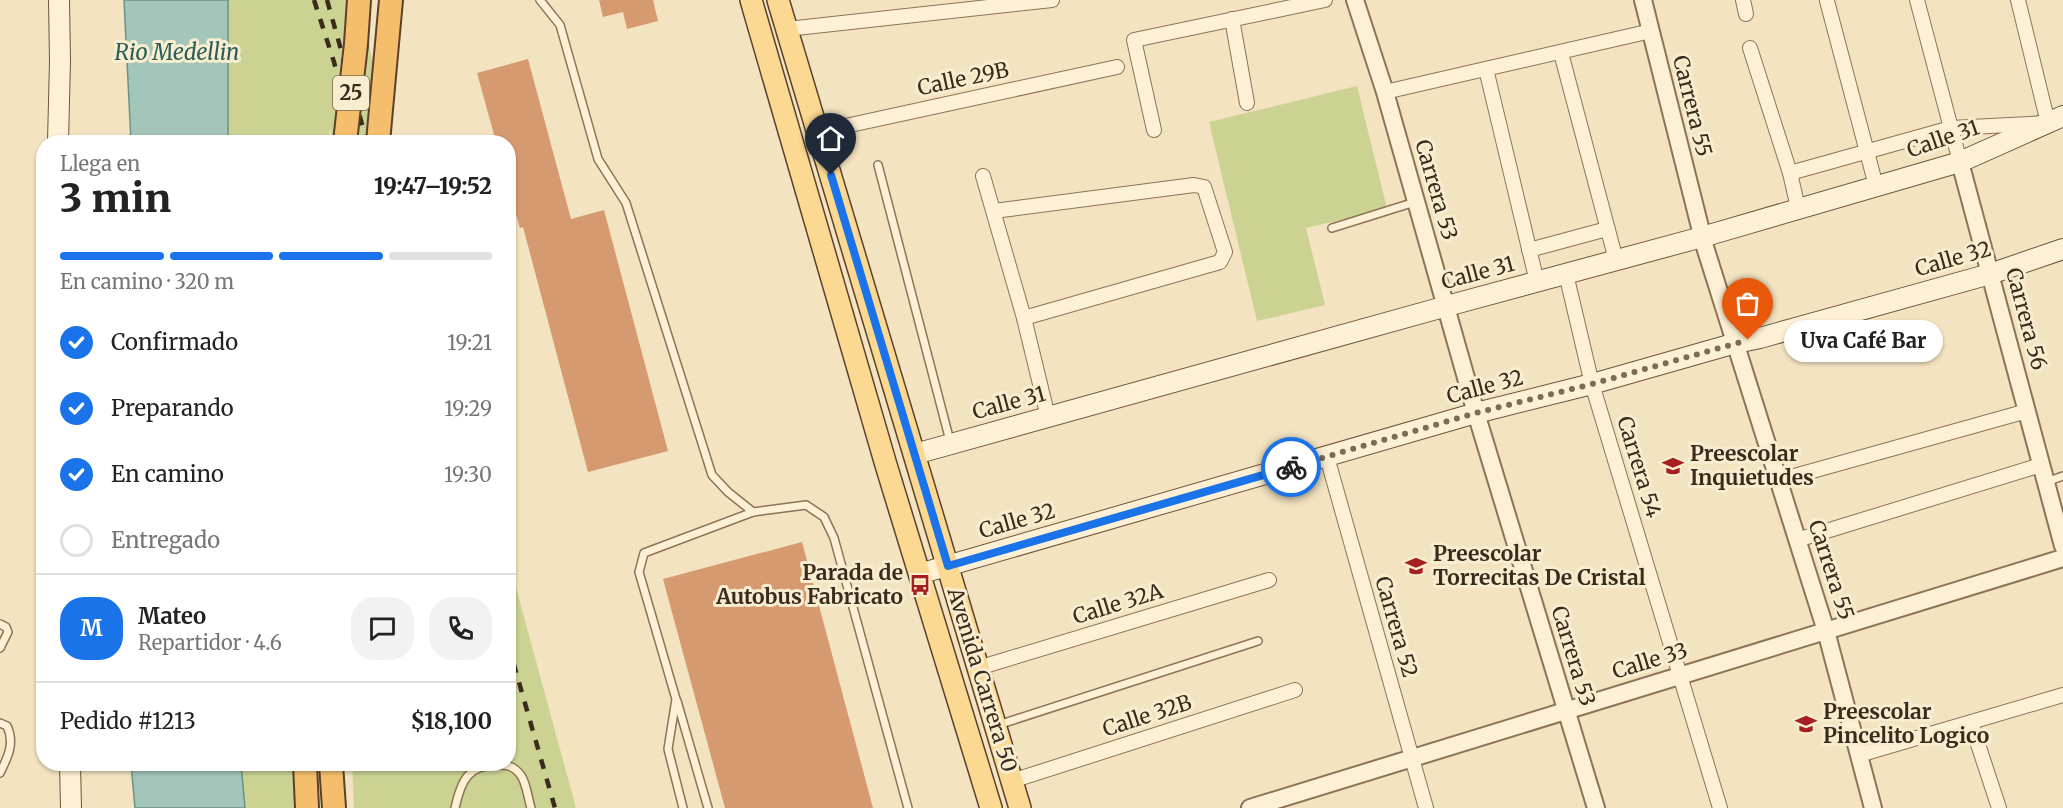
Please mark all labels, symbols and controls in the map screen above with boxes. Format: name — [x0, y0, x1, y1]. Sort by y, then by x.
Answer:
water label: Rio Medellin — [115, 38, 239, 66]
street label: Carrera 55 — [1667, 52, 1718, 159]
street label: Calle 29B — [915, 56, 1011, 101]
road number: 25 — [333, 76, 369, 110]
pin — [805, 113, 856, 175]
street label: Calle 31 — [1903, 114, 1983, 163]
icon: home — [814, 122, 847, 155]
street label: Carrera 53 — [1409, 136, 1464, 243]
text: Llega en — [60, 151, 140, 176]
text: 19:47–19:52 — [374, 172, 492, 200]
text: 3 min — [60, 174, 171, 223]
street label: Calle 32 — [1912, 235, 1994, 282]
street label: Calle 31 — [1438, 250, 1518, 295]
street label: Carrera 56 — [2000, 265, 2053, 373]
text: En camino · 320 m — [60, 269, 234, 294]
pin — [1722, 278, 1773, 340]
icon: bag — [1731, 287, 1764, 320]
callout: Uva Café Bar — [1784, 319, 1943, 361]
icon: check — [60, 326, 93, 359]
text: Confirmado — [111, 328, 238, 356]
text: Uva Café Bar — [1801, 328, 1926, 353]
text: 19:21 — [447, 330, 492, 355]
street label: Calle 32 — [1444, 363, 1526, 410]
street label: Calle 31 — [969, 380, 1049, 425]
icon: check — [60, 392, 93, 425]
text: Preparando — [111, 394, 234, 422]
text: 19:29 — [444, 396, 492, 421]
street label: Carrera 54 — [1611, 413, 1668, 521]
courier — [1261, 437, 1321, 497]
place label: Preescolar Inquietudes — [1690, 440, 1814, 491]
icon: bike — [1275, 451, 1308, 484]
school or university icon: Preescolar Inquietudes — [1661, 454, 1685, 478]
icon: check — [60, 458, 93, 491]
text: En camino — [111, 460, 224, 488]
text: 19:30 — [444, 462, 492, 487]
street label: Calle 32 — [976, 497, 1058, 544]
street label: Carrera 55 — [1803, 516, 1860, 623]
text: Entregado — [111, 526, 220, 554]
place label: Preescolar Torrecitas De Cristal — [1433, 540, 1646, 591]
school or university icon: Preescolar Torrecitas De Cristal — [1404, 554, 1428, 578]
place label: Parada de Autobus Fabricato — [715, 559, 903, 610]
bus stop icon: Parada de Autobus Fabricato — [908, 573, 932, 597]
street label: Carrera 52 — [1369, 573, 1424, 681]
street label: Calle 32A — [1069, 577, 1166, 630]
street label: Avenida Carrera 50 — [941, 583, 1023, 775]
button: chat — [351, 597, 414, 660]
button: phone — [429, 597, 492, 660]
text: Mateo — [138, 602, 206, 630]
street label: Carrera 53 — [1545, 603, 1601, 709]
text: M — [80, 614, 103, 642]
text: Repartidor · 4.6 — [138, 630, 282, 655]
street label: Calle 33 — [1609, 636, 1691, 685]
street label: Calle 32B — [1099, 688, 1195, 743]
place label: Preescolar Pincelito Logico — [1823, 698, 1989, 749]
text: Pedido #1213 — [60, 707, 196, 735]
text: $18,100 — [411, 707, 492, 735]
school or university icon: Preescolar Pincelito Logico — [1794, 712, 1818, 736]

